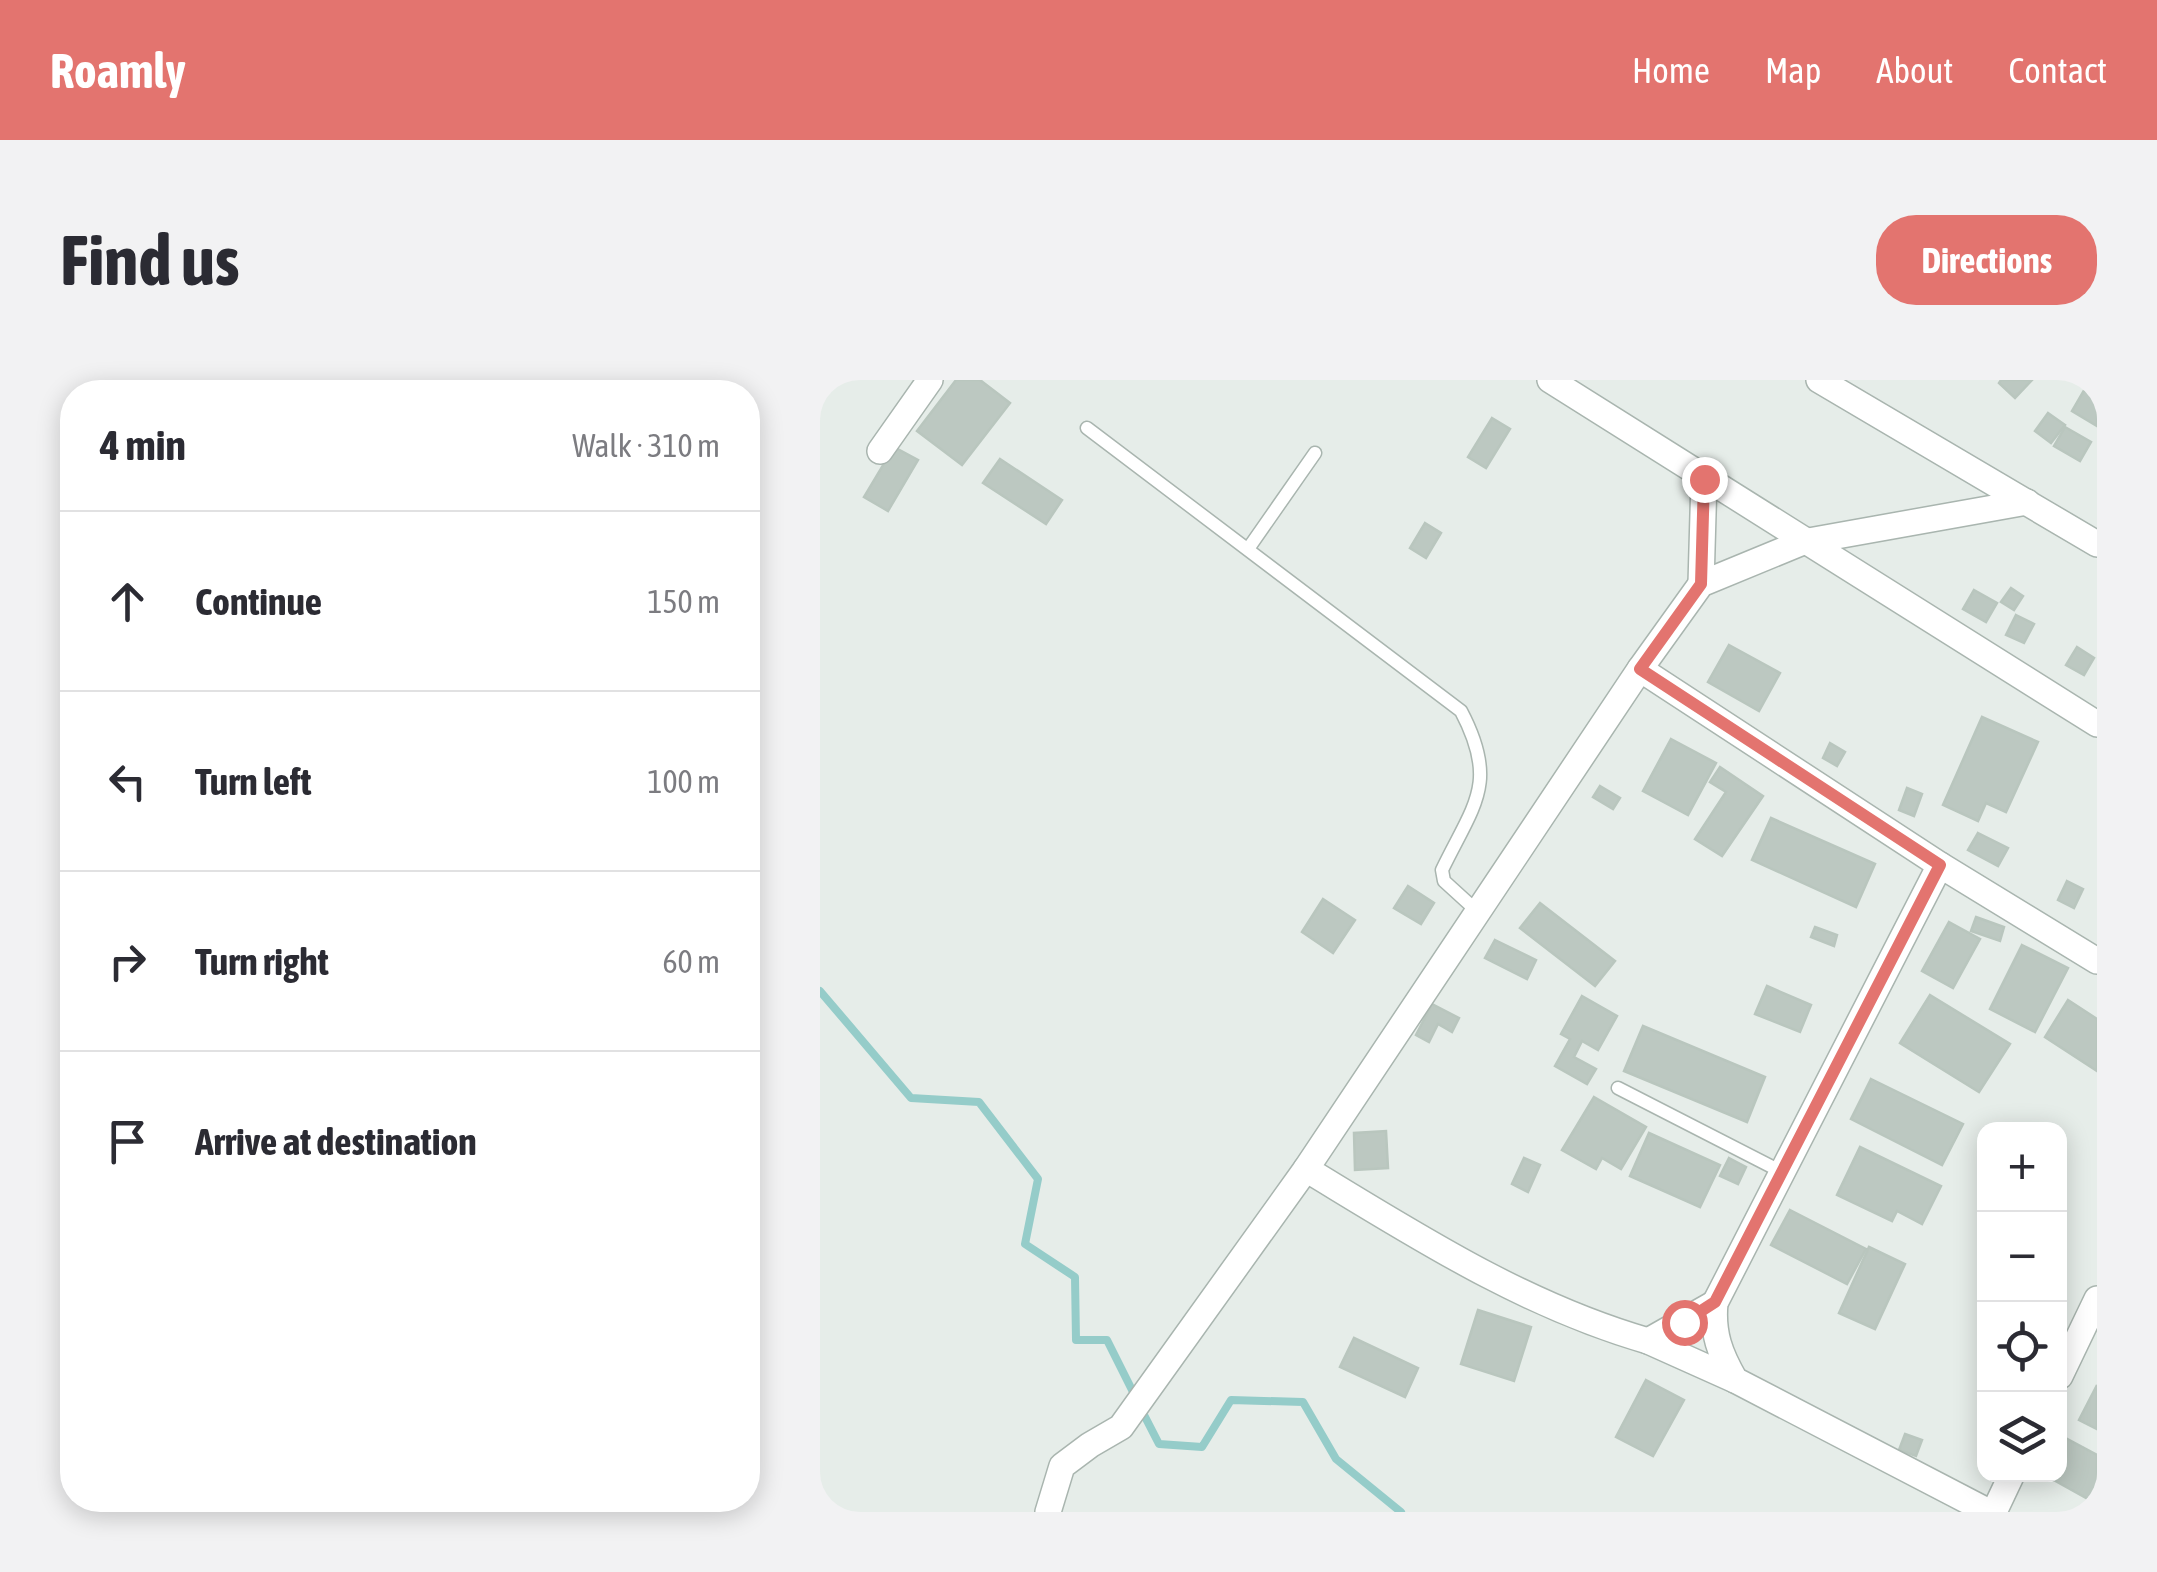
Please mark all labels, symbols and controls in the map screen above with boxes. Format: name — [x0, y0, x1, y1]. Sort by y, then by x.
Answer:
text: Roamly — [50, 43, 185, 98]
text: Home — [1632, 50, 1710, 90]
text: Map — [1765, 50, 1821, 90]
text: About — [1876, 50, 1953, 90]
text: Contact — [2008, 50, 2107, 90]
button: Directions — [1876, 215, 2097, 305]
text: Find us — [60, 220, 240, 300]
text: 4 min — [100, 421, 186, 469]
text: Walk · 310 m — [572, 427, 720, 464]
route end — [1682, 457, 1728, 503]
icon: ahead — [100, 574, 155, 629]
text: Continue — [195, 580, 322, 623]
text: 150 m — [647, 583, 720, 620]
icon: left — [100, 754, 155, 809]
text: Turn left — [195, 760, 311, 803]
text: 100 m — [647, 763, 720, 800]
icon: right — [100, 934, 155, 989]
text: Turn right — [195, 940, 329, 983]
text: 60 m — [662, 943, 720, 980]
icon: arrive — [100, 1114, 155, 1169]
text: Arrive at destination — [195, 1120, 477, 1163]
map controls — [1977, 1122, 2067, 1482]
button: + — [1977, 1122, 2067, 1212]
button: − — [1977, 1212, 2067, 1302]
route start — [1662, 1300, 1708, 1346]
button: locate — [1977, 1302, 2067, 1392]
button: layers — [1977, 1392, 2067, 1482]

